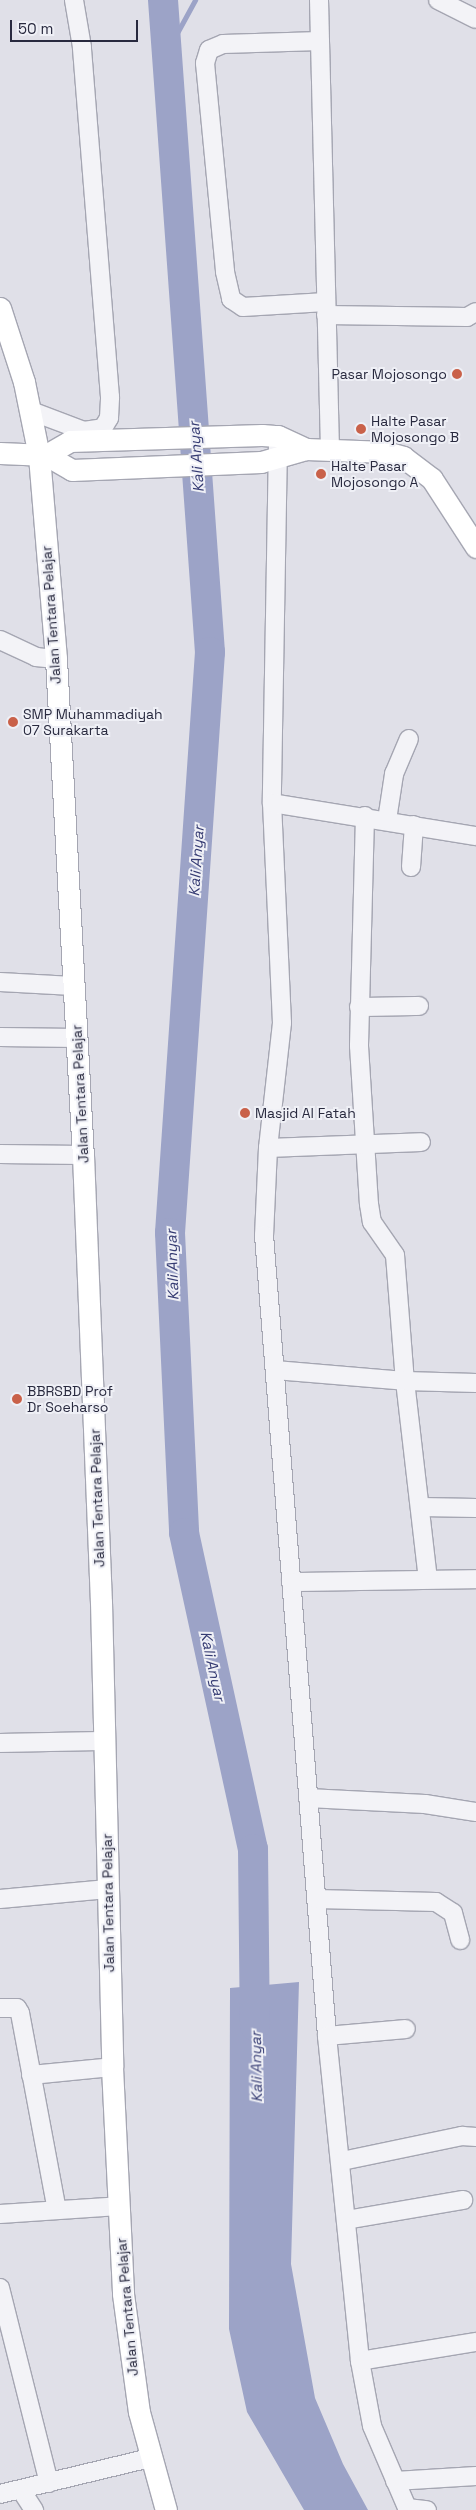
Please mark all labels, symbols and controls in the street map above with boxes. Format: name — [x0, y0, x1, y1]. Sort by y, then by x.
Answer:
scale bar — [12, 10, 140, 42]
text: 50 m — [18, 19, 53, 38]
place label: Pasar Mojosongo — [331, 366, 447, 382]
marker: Pasar Mojosongo — [451, 368, 463, 380]
place label: Halte Pasar Mojosongo B — [371, 413, 459, 446]
water label: Kali Anyar — [185, 421, 207, 493]
marker: Halte Pasar Mojosongo B — [355, 423, 367, 435]
place label: Halte Pasar Mojosongo A — [331, 458, 419, 491]
marker: Halte Pasar Mojosongo A — [315, 468, 327, 480]
street label: Jalan Tentara Pelajar — [38, 545, 64, 685]
place label: SMP Muhammadiyah 07 Surakarta — [23, 706, 163, 739]
marker: SMP Muhammadiyah 07 Surakarta — [7, 716, 19, 728]
water label: Kali Anyar — [185, 825, 207, 897]
street label: Jalan Tentara Pelajar — [68, 1024, 92, 1164]
place label: Masjid Al Fatah — [255, 1105, 356, 1121]
marker: Masjid Al Fatah — [239, 1107, 251, 1119]
water label: Kali Anyar — [162, 1229, 182, 1301]
place label: BBRSBD Prof Dr Soeharso — [27, 1383, 113, 1415]
marker: BBRSBD Prof Dr Soeharso — [11, 1393, 23, 1405]
street label: Jalan Tentara Pelajar — [86, 1428, 108, 1568]
water label: Kali Anyar — [197, 1629, 229, 1703]
street label: Jalan Tentara Pelajar — [98, 1833, 118, 1973]
water label: Kali Anyar — [246, 2031, 266, 2103]
street label: Jalan Tentara Pelajar — [113, 2237, 141, 2377]

